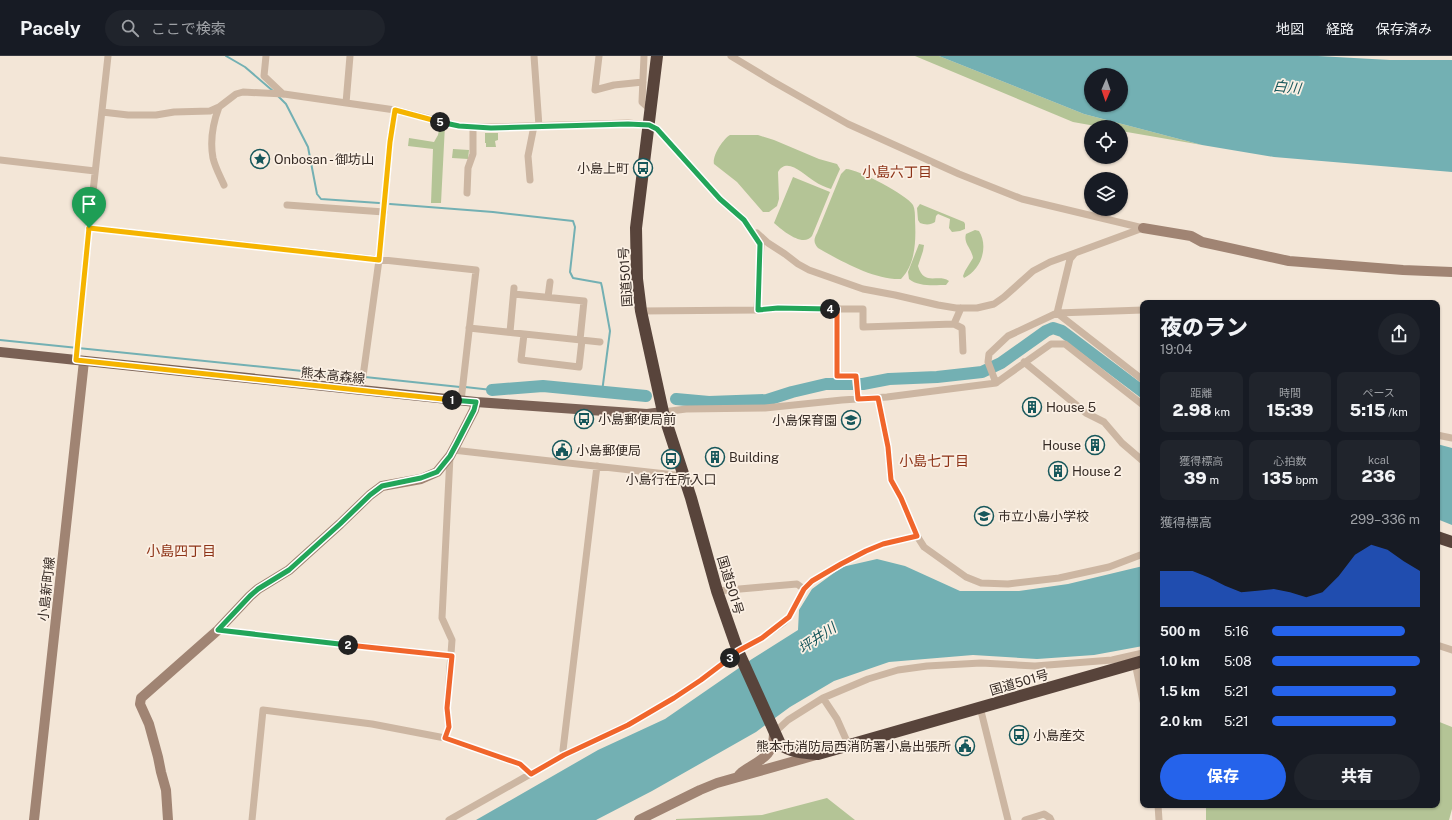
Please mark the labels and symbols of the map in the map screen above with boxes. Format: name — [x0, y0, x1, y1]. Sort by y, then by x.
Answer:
north arrow — [1084, 68, 1128, 112]
water label: 白川 — [1272, 78, 1304, 97]
pin: 5 — [430, 112, 450, 132]
place icon: Onbosan - 御坊山 — [249, 148, 271, 170]
place label: Onbosan - 御坊山 — [274, 152, 374, 167]
bus stop icon: 小島上町 — [632, 157, 654, 179]
place label: 小島上町 — [577, 161, 629, 176]
district label: 小島六丁目 — [862, 164, 932, 180]
pin — [72, 187, 106, 228]
street label: 国道501号 — [616, 246, 635, 308]
pin: 4 — [820, 299, 840, 319]
street label: 熊本高森線 — [300, 365, 366, 386]
pin: 1 — [442, 390, 462, 410]
building icon: House 5 — [1021, 396, 1043, 418]
place label: House 5 — [1046, 400, 1096, 415]
bus stop icon: 小島郵便局前 — [573, 408, 595, 430]
school or university icon: 小島保育園 — [840, 409, 862, 431]
place label: 小島郵便局前 — [598, 412, 676, 427]
place label: 小島保育園 — [772, 413, 837, 428]
building icon: House — [1084, 434, 1106, 456]
place label: House — [1042, 438, 1081, 453]
public building icon: 小島郵便局 — [551, 439, 573, 461]
place label: 小島郵便局 — [576, 443, 641, 458]
building icon: Building — [704, 446, 726, 468]
bus stop icon: 小島行在所入口 — [660, 448, 682, 470]
place label: Building — [729, 450, 779, 465]
district label: 小島七丁目 — [899, 453, 969, 469]
building icon: House 2 — [1047, 460, 1069, 482]
place label: House 2 — [1072, 464, 1122, 479]
place label: 小島行在所入口 — [625, 472, 717, 487]
school or university icon: 市立小島小学校 — [973, 505, 995, 527]
place label: 市立小島小学校 — [998, 509, 1089, 524]
district label: 小島四丁目 — [146, 543, 216, 559]
street label: 国道501号 — [714, 554, 747, 616]
street label: 小島新町線 — [36, 556, 57, 622]
water label: 坪井川 — [795, 619, 841, 656]
pin: 2 — [338, 635, 358, 655]
pin: 3 — [720, 648, 740, 668]
street label: 国道501号 — [988, 667, 1050, 698]
bus stop icon: 小島産交 — [1008, 724, 1030, 746]
place label: 小島産交 — [1033, 728, 1085, 743]
public building icon: 熊本市消防局西消防署小島出張所 — [954, 735, 976, 757]
place label: 熊本市消防局西消防署小島出張所 — [756, 739, 951, 754]

